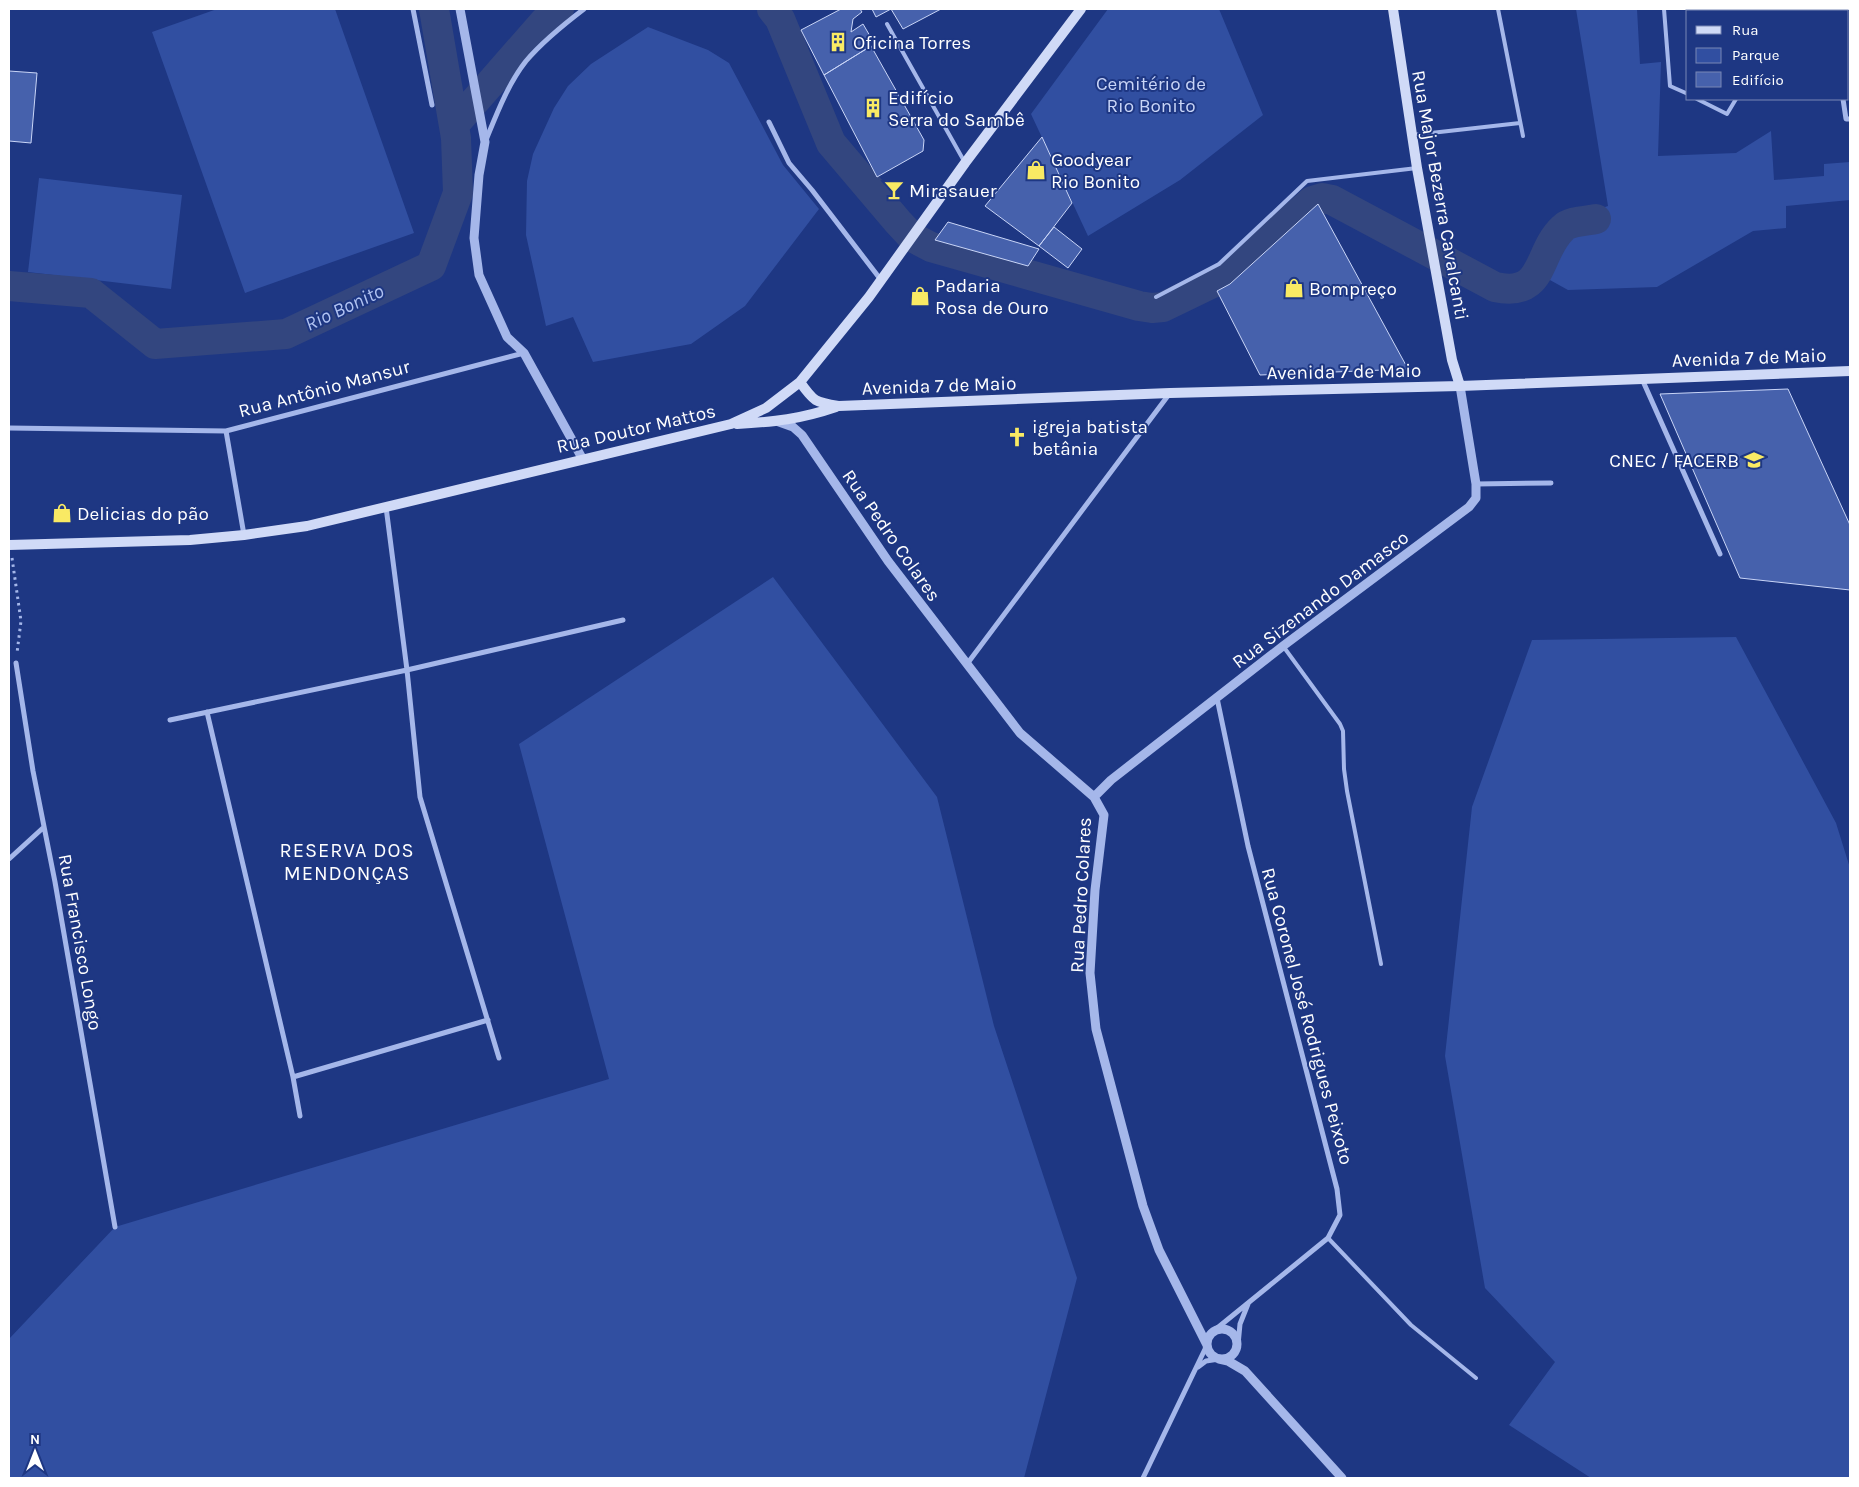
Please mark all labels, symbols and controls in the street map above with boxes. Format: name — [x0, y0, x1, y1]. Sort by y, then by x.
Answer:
legend — [1686, 10, 1849, 100]
text: Rua — [1732, 21, 1759, 39]
building icon: Oficina Torres — [827, 31, 849, 53]
place label: Oficina Torres — [853, 32, 971, 54]
text: Parque — [1732, 46, 1780, 64]
street label: Rua Major Bezerra Cavalcanti — [1407, 68, 1473, 322]
text: Edifício — [1732, 71, 1784, 89]
park label: Cemitério de Rio Bonito — [1096, 73, 1206, 117]
place label: Edifício Serra do Sambê — [888, 87, 1025, 131]
building icon: Edifício Serra do Sambê — [862, 97, 884, 119]
place label: Goodyear Rio Bonito — [1051, 149, 1140, 193]
shop icon: Goodyear Rio Bonito — [1025, 159, 1047, 181]
bar icon: Mirasauer — [883, 179, 905, 201]
place label: Mirasauer — [909, 180, 997, 202]
place label: Padaria Rosa de Ouro — [935, 275, 1049, 319]
shop icon: Bompreço — [1283, 277, 1305, 299]
place label: Bompreço — [1309, 278, 1397, 300]
water label: Rio Bonito — [301, 279, 387, 336]
shop icon: Padaria Rosa de Ouro — [909, 285, 931, 307]
street label: Avenida 7 de Maio — [1671, 344, 1827, 372]
street label: Rua Antônio Mansur — [236, 355, 412, 422]
street label: Avenida 7 de Maio — [1266, 360, 1422, 384]
street label: Avenida 7 de Maio — [861, 372, 1017, 400]
street label: Rua Doutor Mattos — [554, 400, 718, 458]
place label: igreja batista betânia — [1032, 416, 1148, 460]
church icon: igreja batista betânia — [1006, 426, 1028, 448]
school or university icon: CNEC / FACERB — [1743, 449, 1765, 471]
place label: CNEC / FACERB — [1609, 450, 1739, 472]
street label: Rua Pedro Colares — [837, 465, 945, 606]
shop icon: Delicias do pão — [51, 502, 73, 524]
place label: Delicias do pão — [77, 503, 209, 525]
street label: Rua Sizenando Damasco — [1228, 526, 1413, 673]
street label: Rua Pedro Colares — [1066, 817, 1096, 973]
district label: RESERVA DOS MENDONÇAS — [279, 839, 415, 885]
street label: Rua Francisco Longo — [54, 852, 106, 1032]
street label: Rua Coronel José Rodrigues Peixoto — [1257, 865, 1357, 1167]
north arrow — [10, 1427, 60, 1477]
text: N — [30, 1431, 40, 1448]

